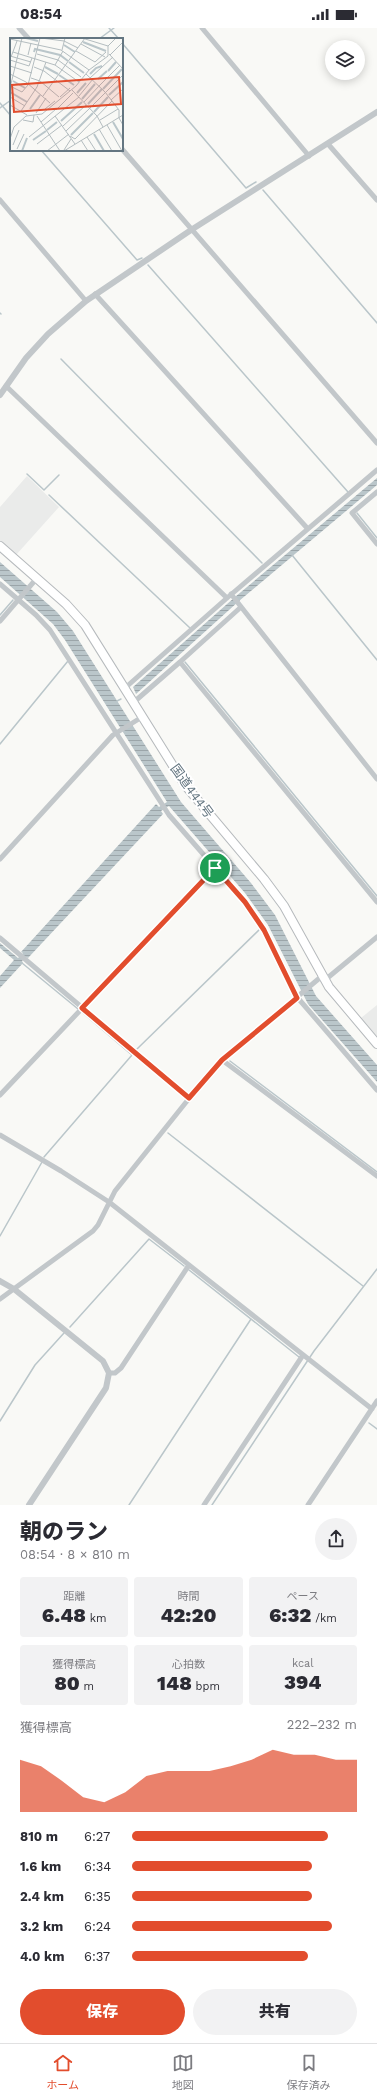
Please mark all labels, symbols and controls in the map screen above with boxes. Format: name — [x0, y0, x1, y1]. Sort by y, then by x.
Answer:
text: 08:54 — [20, 5, 62, 23]
inset map — [10, 38, 123, 151]
map controls — [325, 40, 365, 80]
button: layers — [325, 40, 365, 80]
street label: 国道444号 — [167, 761, 217, 821]
pin — [198, 851, 232, 885]
icon: arrive — [204, 857, 226, 879]
button: share — [315, 1518, 357, 1560]
text: 朝のラン — [20, 1519, 108, 1544]
text: 08:54 · 8 × 810 m — [20, 1547, 130, 1562]
text: 距離 — [63, 1590, 85, 1603]
text: 時間 — [177, 1590, 199, 1603]
text: ペース — [287, 1590, 319, 1603]
text: 6.48 — [42, 1603, 86, 1627]
text: 42:20 — [160, 1603, 216, 1627]
text: 6:32 — [269, 1603, 311, 1627]
text: km — [86, 1612, 106, 1625]
text: /km — [311, 1612, 337, 1625]
text: kcal — [292, 1657, 314, 1670]
text: 獲得標高 — [52, 1658, 96, 1671]
text: 心拍数 — [172, 1658, 205, 1671]
text: 394 — [284, 1670, 322, 1694]
text: 80 — [54, 1671, 80, 1695]
text: 148 — [157, 1671, 192, 1695]
text: m — [80, 1680, 94, 1693]
text: bpm — [192, 1680, 220, 1693]
text: 222–232 m — [287, 1717, 357, 1732]
text: 獲得標高 — [20, 1720, 72, 1735]
text: 810 m — [20, 1829, 58, 1844]
text: 6:27 — [84, 1829, 110, 1844]
text: 1.6 km — [20, 1859, 61, 1874]
text: 6:34 — [84, 1859, 111, 1874]
text: 2.4 km — [20, 1889, 64, 1904]
text: 6:35 — [84, 1889, 111, 1904]
text: 3.2 km — [20, 1919, 63, 1934]
text: 6:24 — [84, 1919, 111, 1934]
text: 4.0 km — [20, 1949, 64, 1964]
text: 6:37 — [84, 1949, 110, 1964]
button: 保存 — [20, 1989, 185, 2035]
button: 共有 — [193, 1989, 357, 2035]
tab: ホーム — [46, 2052, 79, 2092]
tab: 地図 — [172, 2052, 194, 2092]
tab: 保存済み — [287, 2052, 331, 2092]

